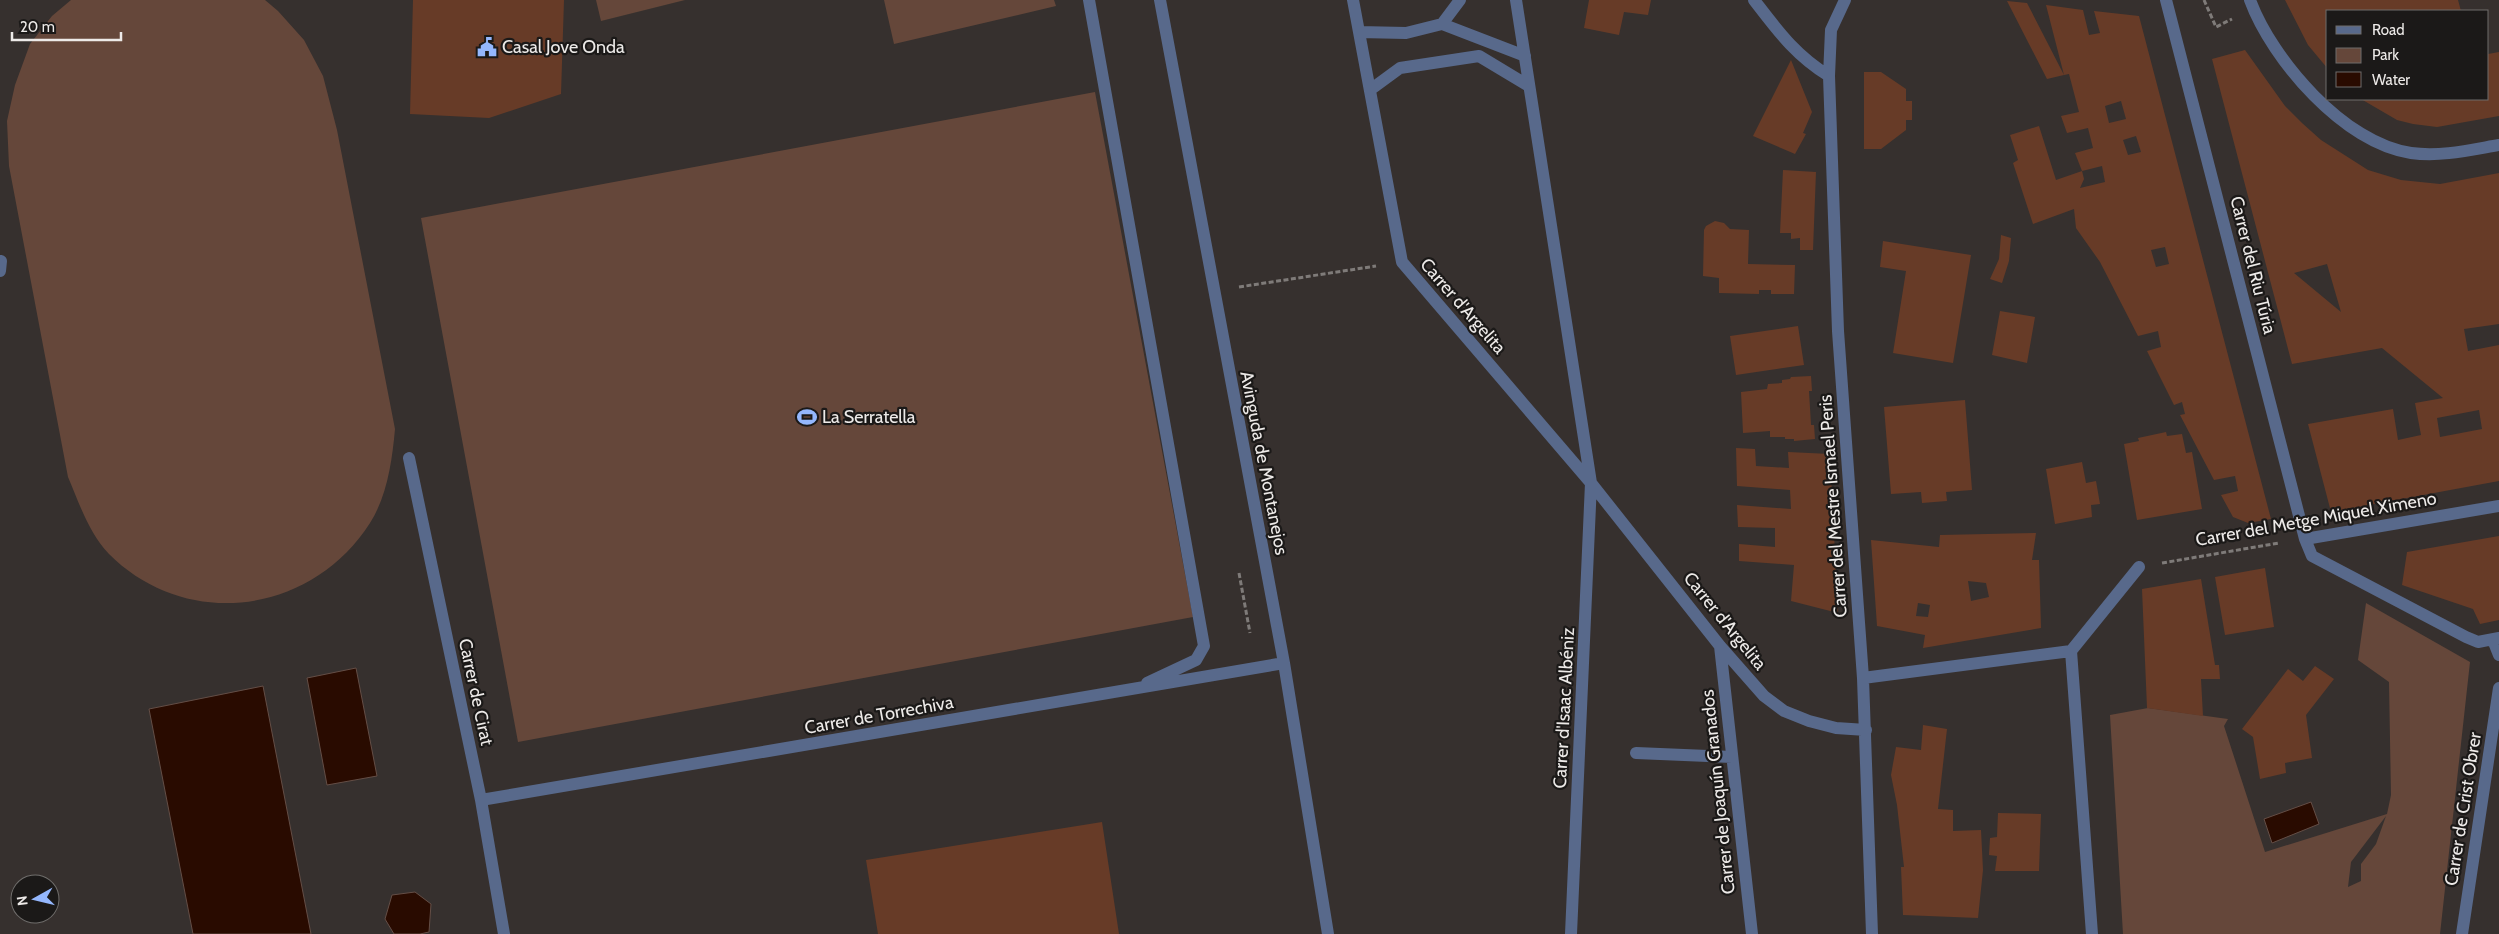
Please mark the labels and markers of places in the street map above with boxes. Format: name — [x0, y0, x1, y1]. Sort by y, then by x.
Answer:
public building icon: Casal Jove Onda — [476, 36, 498, 58]
place label: Casal Jove Onda — [502, 36, 625, 58]
sports icon: La Serratella — [796, 406, 818, 428]
place label: La Serratella — [822, 406, 916, 428]

